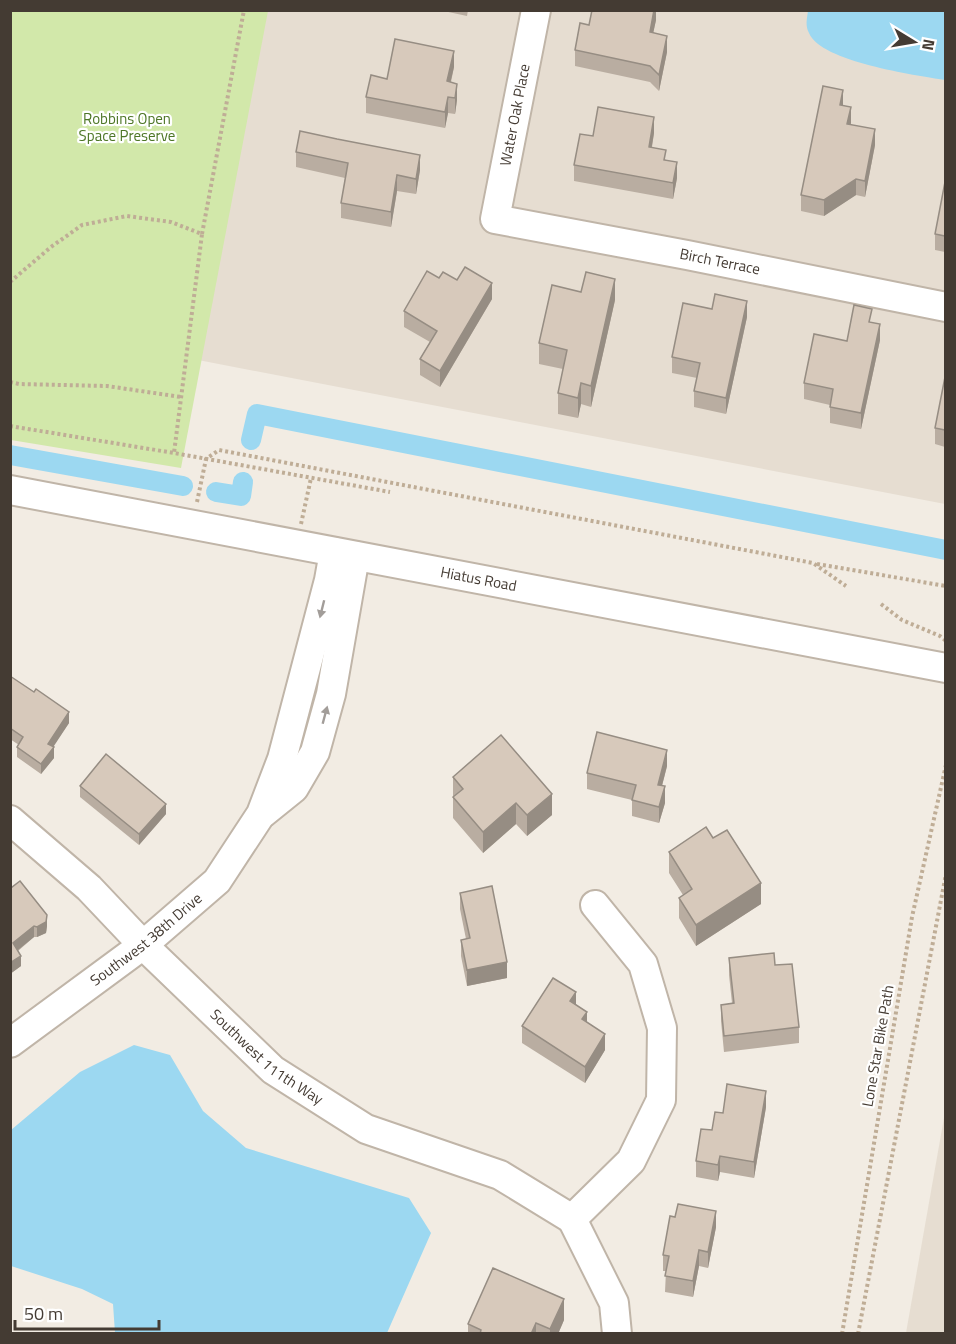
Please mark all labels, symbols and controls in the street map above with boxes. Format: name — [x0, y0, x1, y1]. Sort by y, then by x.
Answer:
north arrow — [884, 12, 944, 72]
text: N — [916, 37, 942, 53]
street label: Water Oak Place — [493, 62, 536, 168]
park label: Robbins Open Space Preserve — [79, 107, 175, 147]
street label: Birch Terrace — [678, 242, 762, 280]
street label: Hiatus Road — [439, 560, 519, 597]
one-way arrow — [316, 600, 326, 619]
one-way arrow — [321, 706, 331, 724]
street label: Southwest 38th Drive — [85, 887, 207, 991]
street label: Lone Star Bike Path — [855, 983, 900, 1109]
street label: Southwest 111th Way — [205, 1003, 328, 1110]
scale bar — [15, 1293, 159, 1331]
text: 50 m — [24, 1300, 63, 1327]

